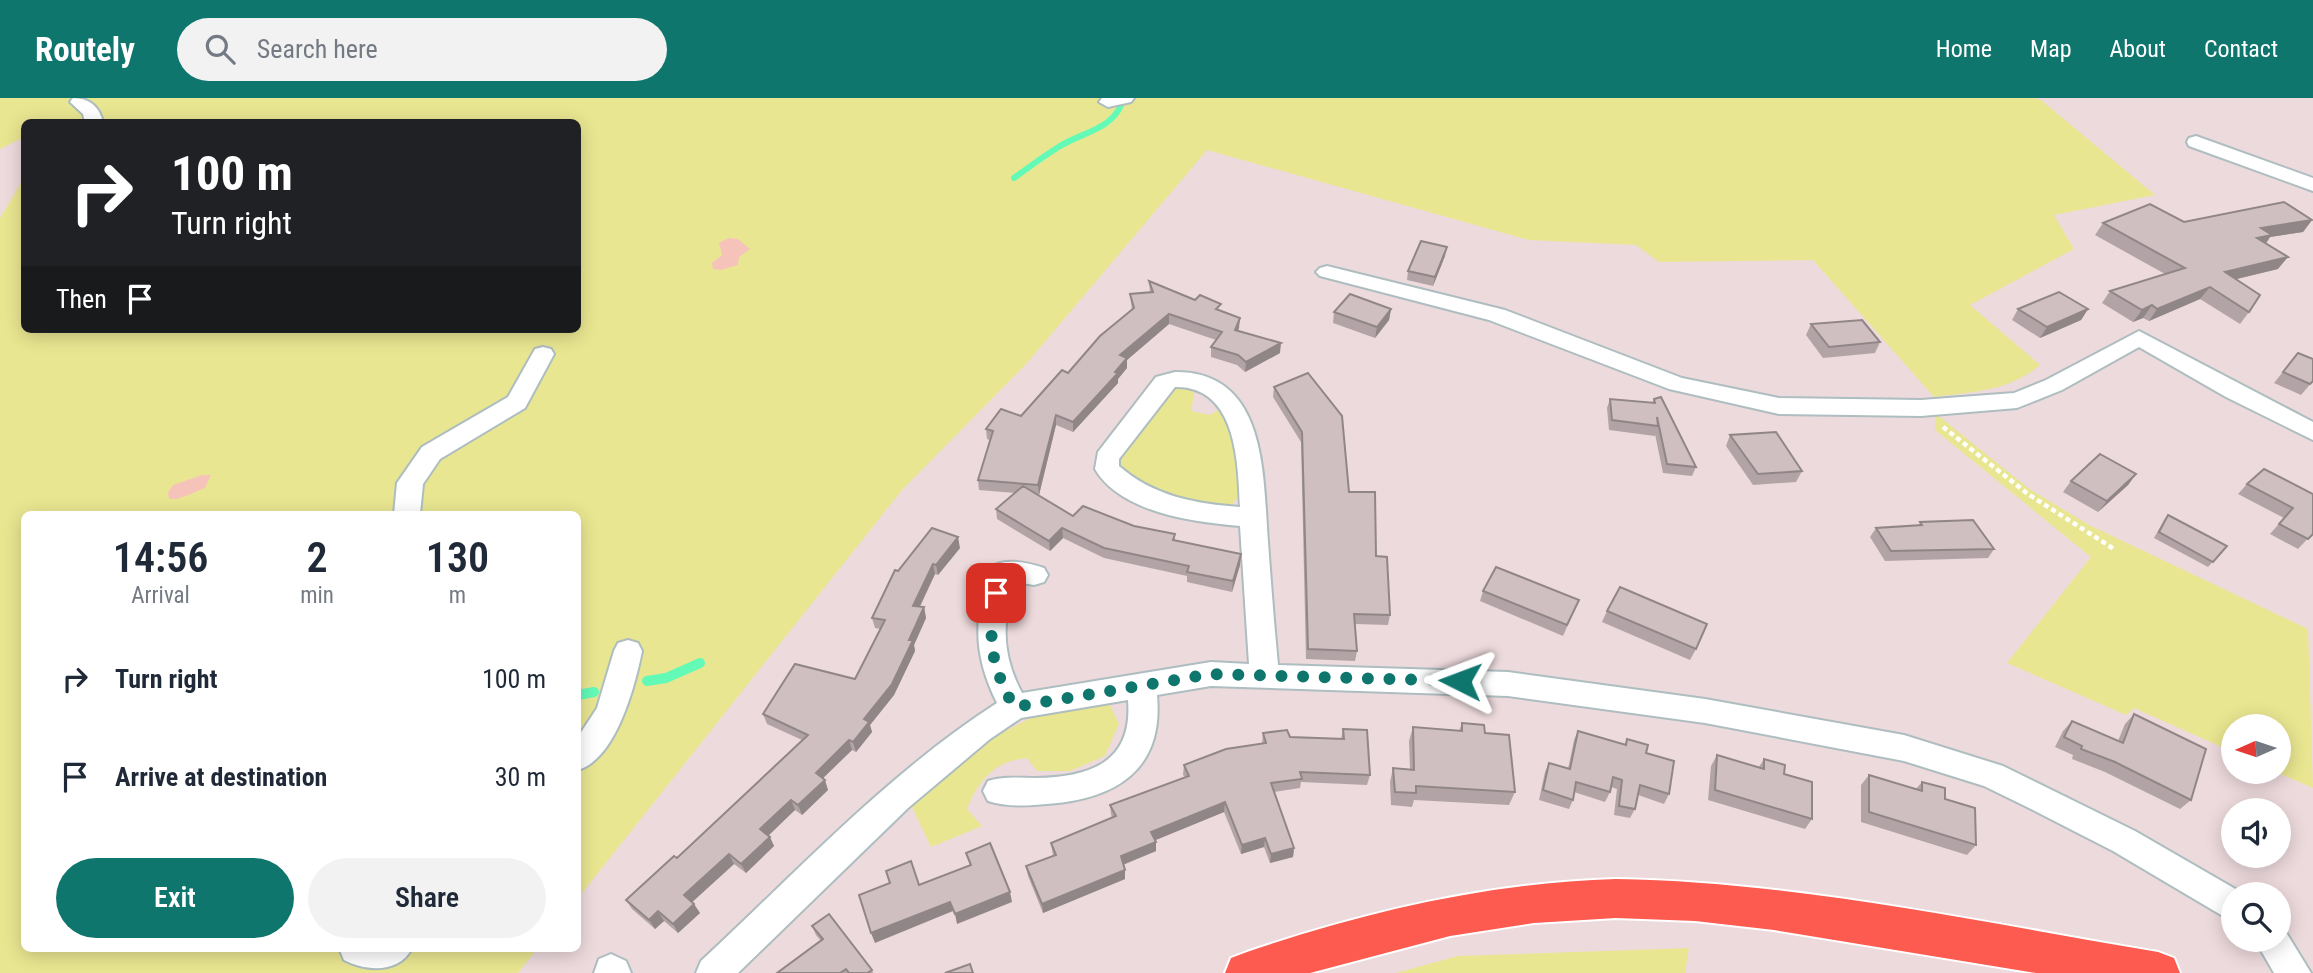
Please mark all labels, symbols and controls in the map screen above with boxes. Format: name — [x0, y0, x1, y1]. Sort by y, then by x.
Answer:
search box — [177, 18, 667, 81]
text: Routely — [35, 30, 135, 69]
icon: search — [201, 30, 239, 68]
text: Search here — [257, 34, 378, 64]
text: Home — [1936, 35, 1992, 63]
text: Map — [2030, 35, 2072, 63]
text: About — [2110, 35, 2166, 63]
text: Contact — [2204, 35, 2278, 63]
text: 100 m — [171, 145, 293, 202]
icon: right — [56, 147, 147, 238]
text: Turn right — [171, 204, 292, 242]
icon: arrive — [121, 280, 159, 318]
text: Then — [56, 284, 107, 314]
text: 14:56 — [113, 533, 208, 582]
text: 2 — [307, 533, 328, 582]
text: 130 — [426, 533, 489, 582]
pin — [966, 563, 1026, 623]
icon: arrive — [977, 574, 1015, 612]
text: Arrival — [131, 582, 190, 609]
text: min — [300, 582, 334, 609]
text: m — [449, 582, 466, 609]
position arrow — [1423, 644, 1497, 718]
icon: right — [56, 660, 94, 698]
text: Turn right — [115, 664, 217, 694]
text: 100 m — [482, 664, 546, 694]
north arrow — [2221, 714, 2291, 784]
map controls — [2221, 714, 2291, 952]
icon: arrive — [56, 758, 94, 796]
text: Arrive at destination — [115, 762, 327, 792]
text: 30 m — [495, 762, 546, 792]
button: sound — [2221, 798, 2291, 868]
button: Exit — [56, 858, 294, 938]
button: Share — [308, 858, 546, 938]
button: search — [2221, 882, 2291, 952]

